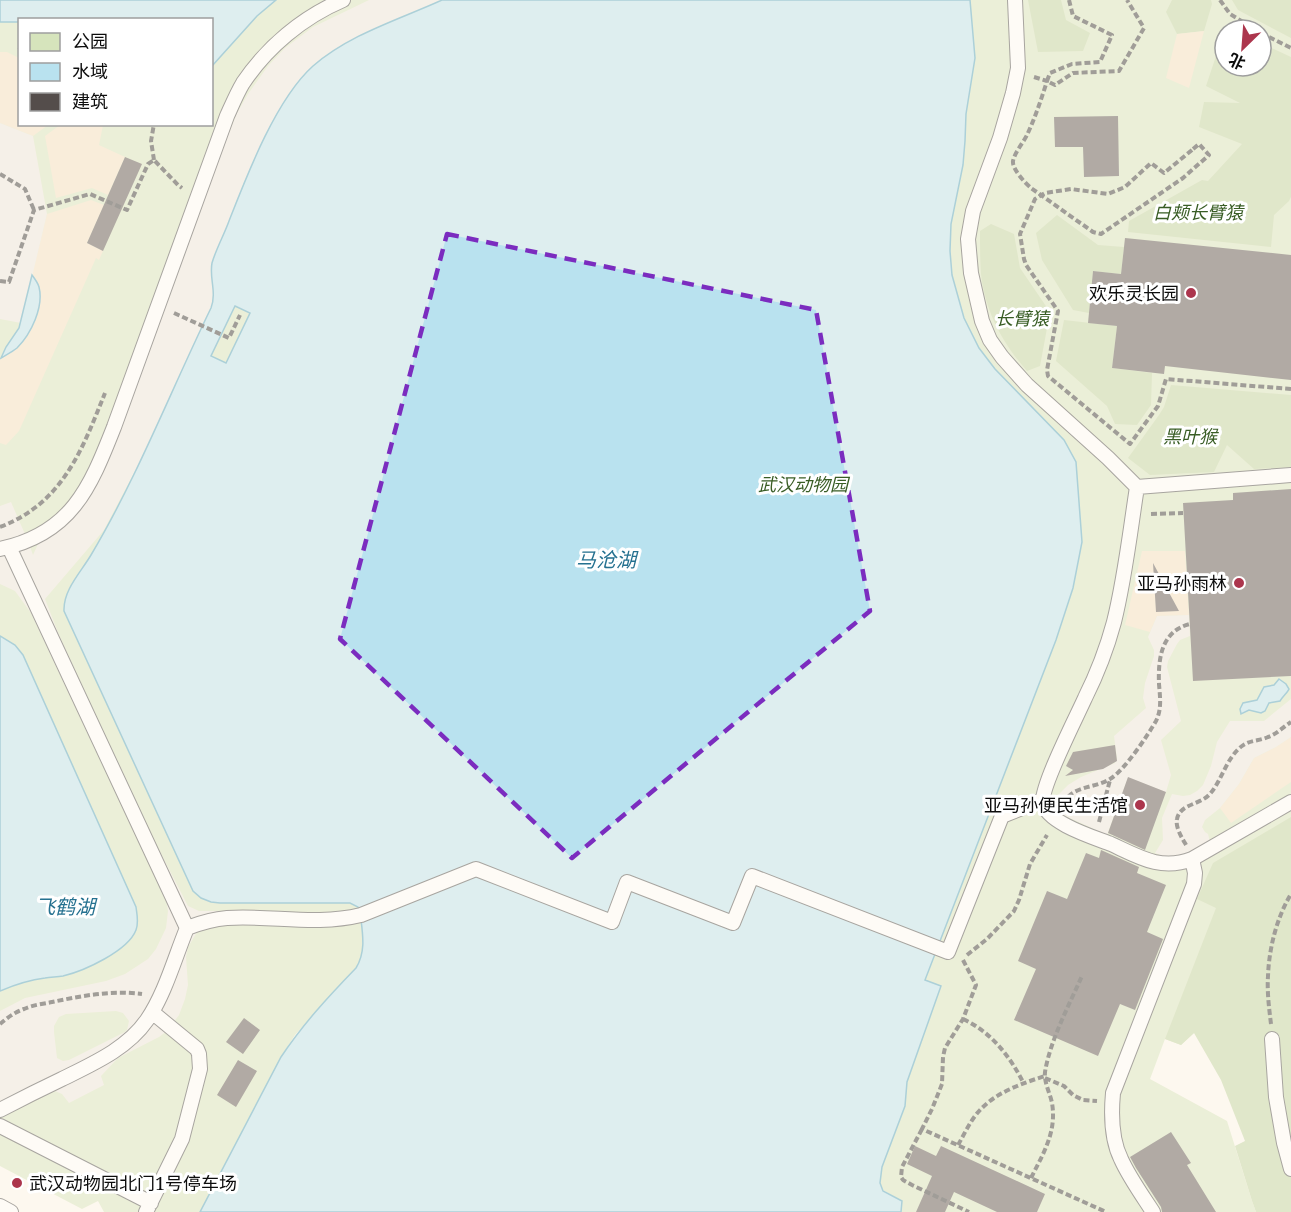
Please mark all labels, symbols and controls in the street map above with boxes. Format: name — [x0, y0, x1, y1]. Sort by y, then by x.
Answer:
legend — [18, 18, 213, 126]
north arrow — [1213, 18, 1273, 78]
text: 公园 — [72, 29, 108, 53]
text: 北 — [1225, 48, 1249, 75]
text: 水域 — [72, 59, 108, 83]
text: 建筑 — [72, 89, 108, 113]
park label: 白颊长臂猿 — [1153, 200, 1245, 224]
place label: 欢乐灵长园 — [1089, 281, 1179, 305]
marker: 欢乐灵长园 — [1184, 286, 1198, 300]
park label: 长臂猿 — [995, 306, 1051, 330]
park label: 黑叶猴 — [1163, 424, 1219, 448]
park label: 武汉动物园 — [758, 472, 851, 496]
water label: 马沧湖 — [576, 546, 639, 573]
place label: 亚马孙雨林 — [1137, 571, 1227, 595]
marker: 亚马孙雨林 — [1232, 576, 1246, 590]
place label: 亚马孙便民生活馆 — [984, 793, 1128, 817]
marker: 亚马孙便民生活馆 — [1133, 798, 1147, 812]
water label: 飞鹤湖 — [35, 893, 98, 920]
place label: 武汉动物园北门1号停车场 — [29, 1171, 237, 1195]
marker: 武汉动物园北门1号停车场 — [10, 1176, 24, 1190]

